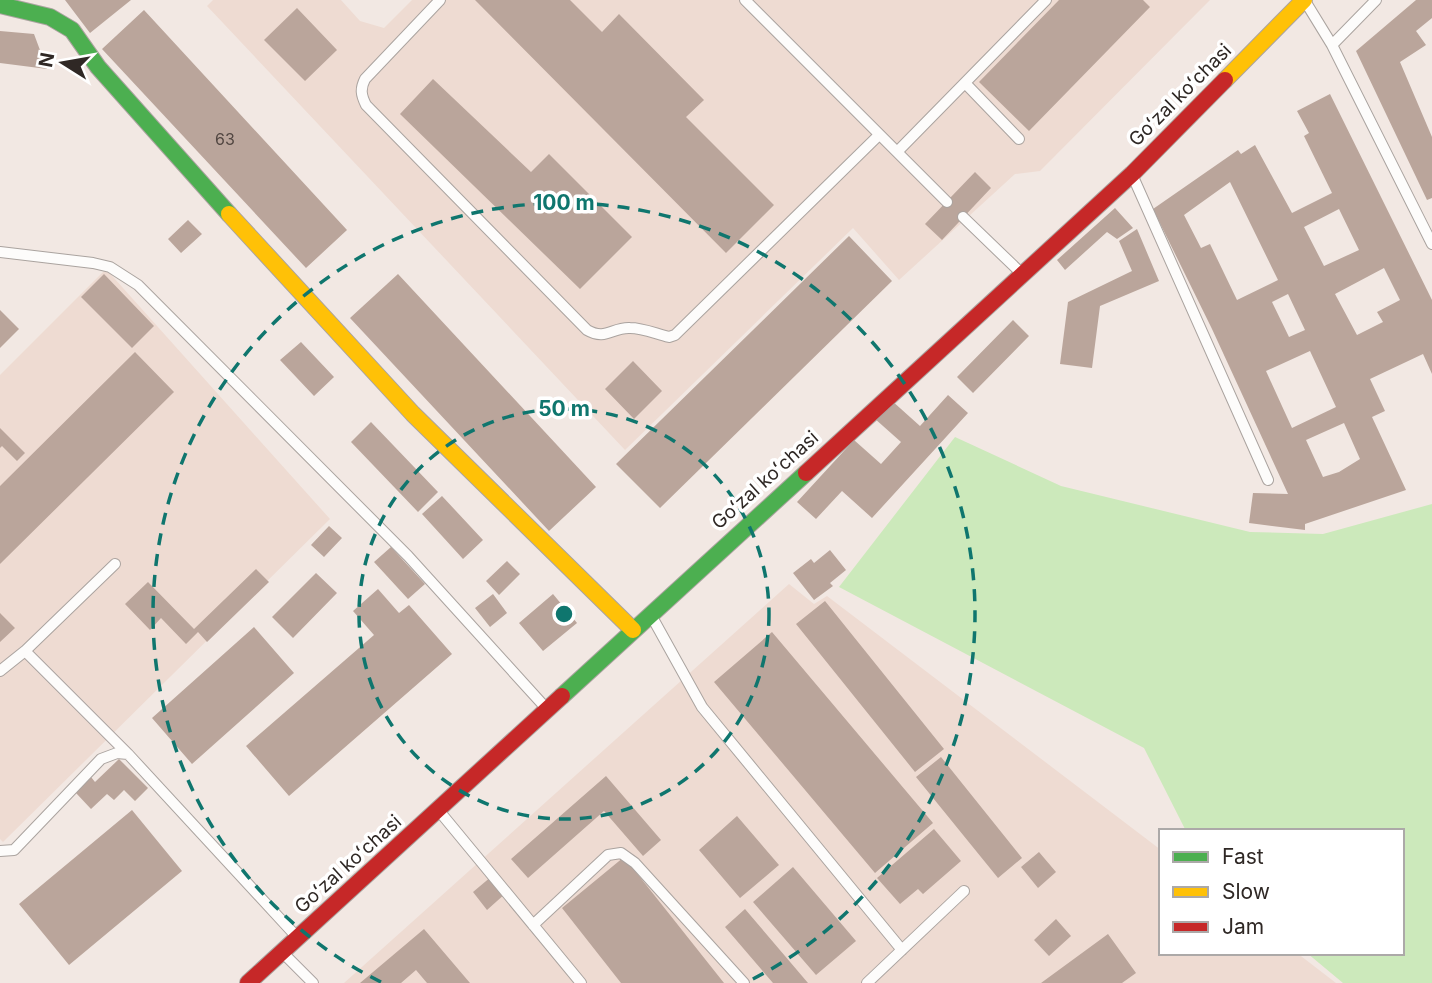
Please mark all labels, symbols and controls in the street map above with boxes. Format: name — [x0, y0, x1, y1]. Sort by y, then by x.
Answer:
north arrow — [28, 28, 98, 98]
street label: Goʻzal koʻchasi — [1124, 39, 1236, 151]
text: N — [34, 51, 59, 69]
house number: 63 — [215, 129, 235, 149]
text: 100 m — [533, 190, 595, 215]
text: 50 m — [538, 396, 590, 421]
street label: Goʻzal koʻchasi — [707, 426, 823, 534]
centre of rings — [552, 602, 576, 626]
street label: Goʻzal koʻchasi — [290, 810, 406, 918]
legend — [1159, 829, 1404, 955]
text: Fast — [1222, 844, 1264, 869]
text: Slow — [1222, 879, 1270, 904]
text: Jam — [1222, 914, 1264, 939]

